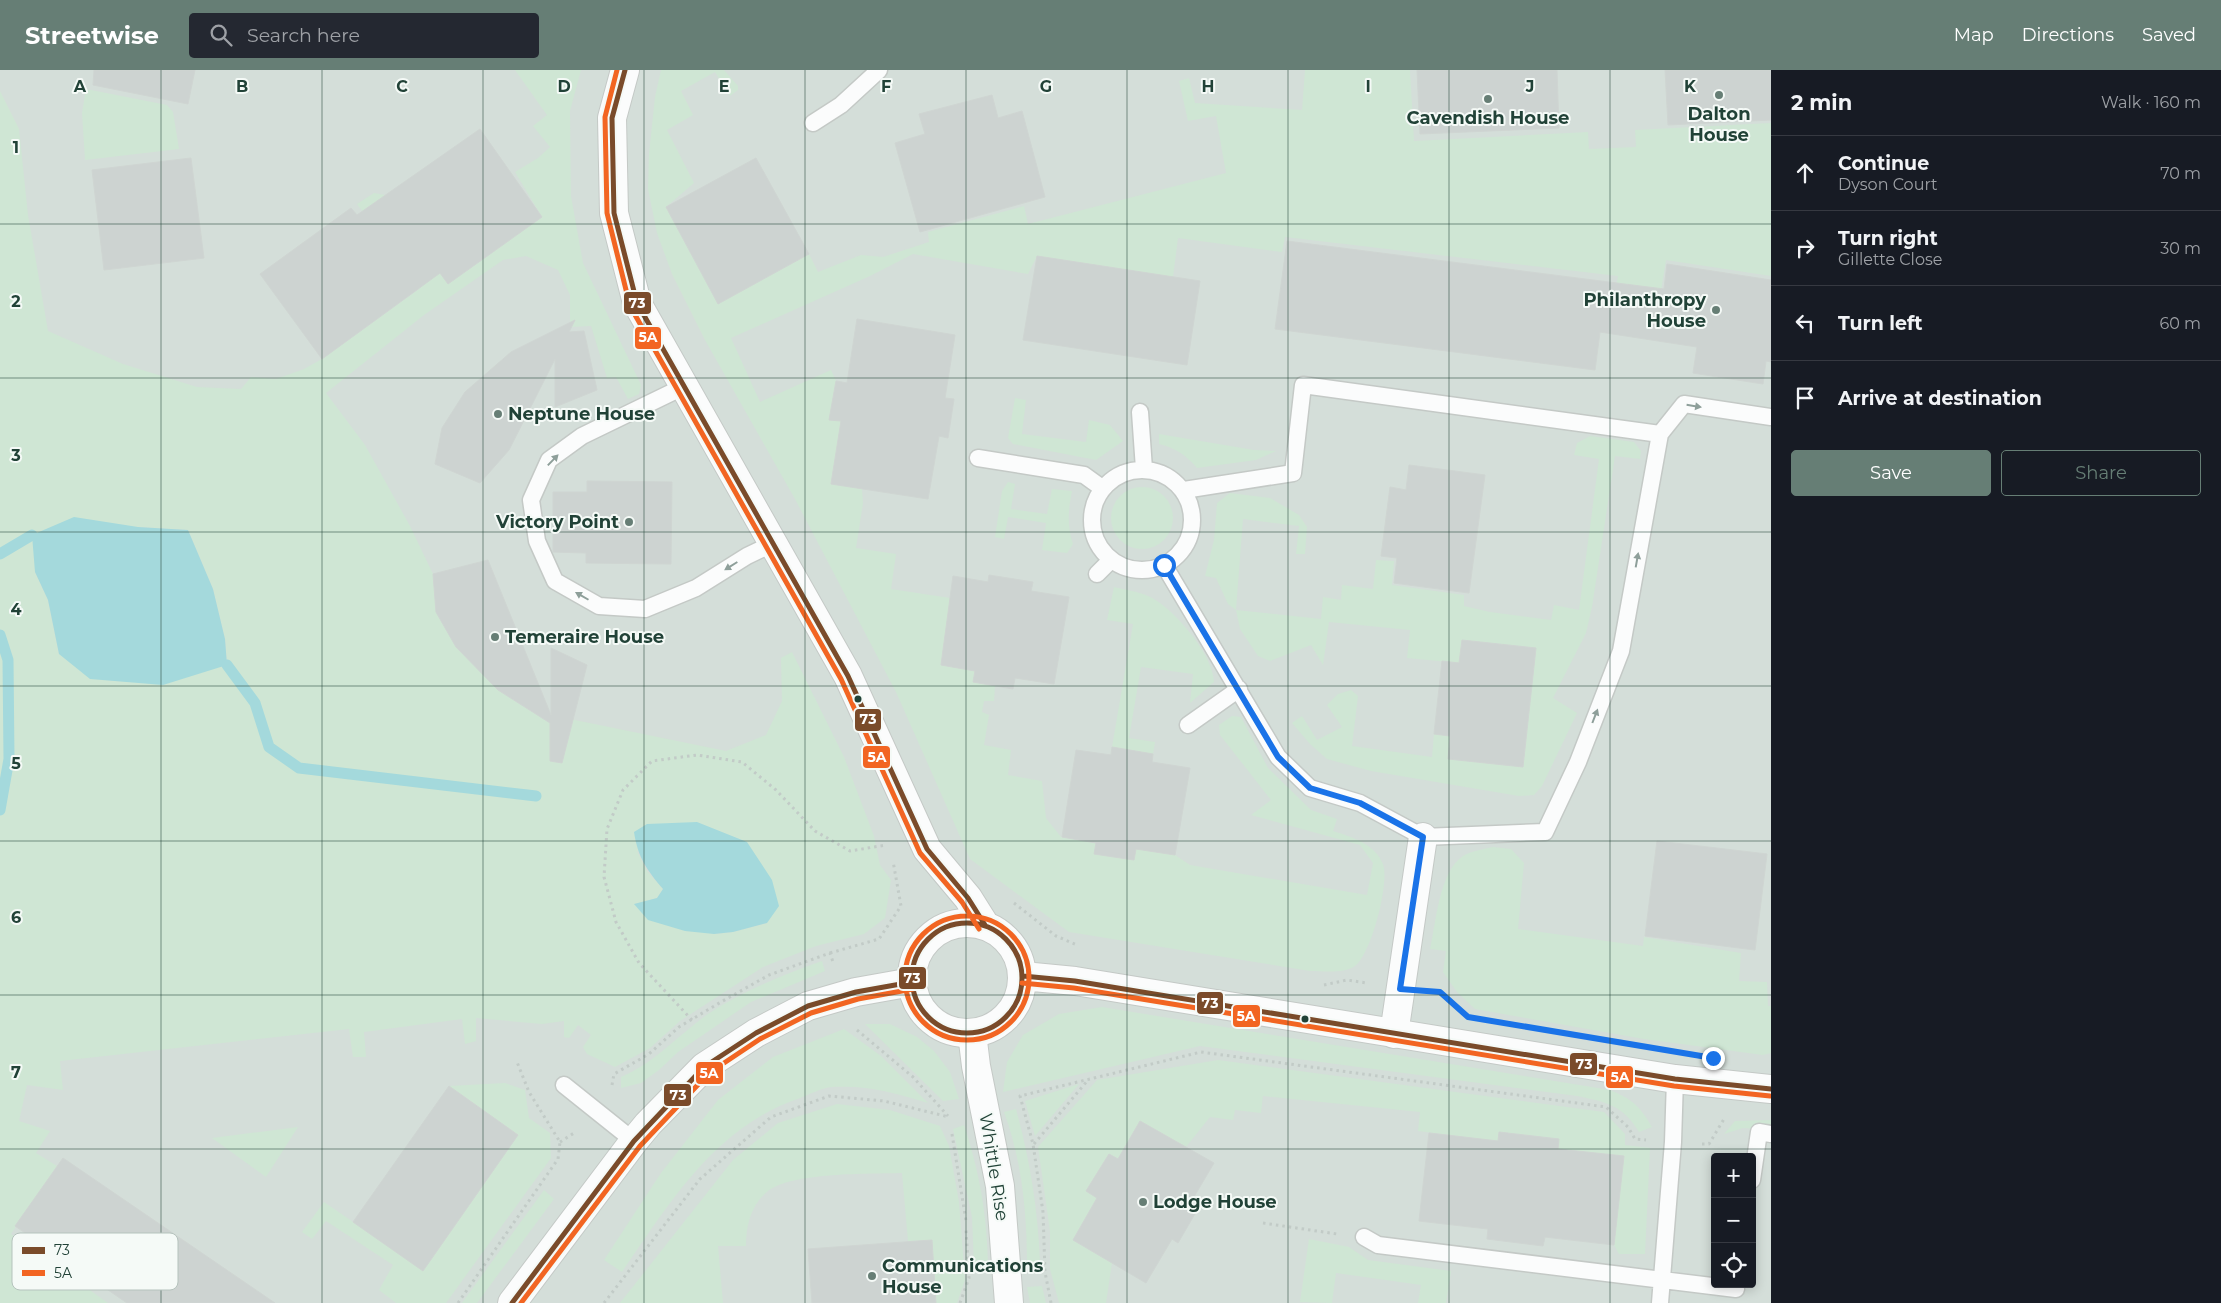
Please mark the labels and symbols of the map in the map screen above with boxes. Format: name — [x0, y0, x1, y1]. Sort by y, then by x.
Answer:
text: A — [73, 77, 87, 96]
text: B — [236, 77, 248, 96]
text: C — [396, 77, 408, 96]
text: D — [557, 77, 571, 96]
text: E — [719, 77, 729, 96]
text: F — [881, 77, 891, 96]
text: G — [1040, 77, 1052, 96]
text: H — [1202, 77, 1214, 96]
text: I — [1365, 77, 1371, 96]
text: J — [1525, 77, 1534, 96]
text: K — [1684, 77, 1697, 96]
marker: Dalton House — [1713, 89, 1725, 101]
marker: Cavendish House — [1482, 93, 1494, 105]
place label: Dalton House — [1687, 103, 1751, 146]
place label: Cavendish House — [1407, 107, 1569, 129]
text: 1 — [13, 138, 19, 157]
place label: Philanthropy House — [1583, 289, 1706, 332]
line badge: 73 — [623, 291, 652, 315]
text: 2 — [11, 292, 21, 311]
text: 73 — [629, 294, 645, 312]
marker: Philanthropy House — [1710, 304, 1722, 316]
line badge: 5A — [634, 326, 662, 350]
text: 5A — [638, 328, 658, 346]
one-way arrow — [1687, 402, 1703, 410]
place label: Neptune House — [508, 403, 655, 425]
marker: Neptune House — [492, 408, 504, 420]
text: 3 — [10, 446, 21, 465]
one-way arrow — [547, 453, 558, 466]
place label: Victory Point — [495, 511, 619, 533]
marker: Victory Point — [623, 516, 635, 528]
one-way arrow — [1634, 552, 1642, 568]
route start — [1153, 554, 1176, 577]
one-way arrow — [724, 561, 738, 571]
one-way arrow — [574, 592, 589, 600]
text: 4 — [10, 600, 22, 619]
place label: Temeraire House — [505, 626, 664, 648]
marker: Temeraire House — [489, 631, 501, 643]
unlabelled marker — [853, 694, 863, 704]
line badge: 73 — [854, 708, 882, 732]
one-way arrow — [1591, 708, 1599, 723]
text: 73 — [860, 710, 876, 728]
line badge: 5A — [862, 745, 891, 769]
text: 5A — [867, 748, 887, 766]
text: 5 — [11, 754, 21, 773]
text: 6 — [11, 908, 21, 927]
line badge: 73 — [898, 966, 927, 990]
text: 73 — [904, 969, 920, 987]
line badge: 73 — [1196, 991, 1224, 1015]
text: 73 — [1202, 994, 1218, 1012]
line badge: 5A — [1232, 1004, 1261, 1028]
text: 5A — [1236, 1007, 1256, 1025]
unlabelled marker — [1300, 1014, 1310, 1024]
route end — [1702, 1047, 1725, 1070]
line badge: 73 — [1569, 1052, 1598, 1076]
text: 73 — [1576, 1055, 1592, 1073]
line badge: 5A — [695, 1061, 724, 1085]
text: 7 — [11, 1063, 21, 1082]
text: 5A — [699, 1064, 719, 1082]
line badge: 5A — [1605, 1065, 1634, 1089]
text: 5A — [1610, 1068, 1630, 1086]
line badge: 73 — [663, 1083, 692, 1107]
text: 73 — [670, 1086, 686, 1104]
street label: Whittle Rise — [975, 1112, 1013, 1223]
place label: Lodge House — [1153, 1191, 1277, 1213]
marker: Lodge House — [1137, 1196, 1149, 1208]
legend — [12, 1233, 178, 1290]
text: 73 — [54, 1241, 70, 1259]
place label: Communications House — [882, 1255, 1044, 1298]
text: 5A — [54, 1264, 73, 1282]
marker: Communications House — [866, 1270, 878, 1282]

